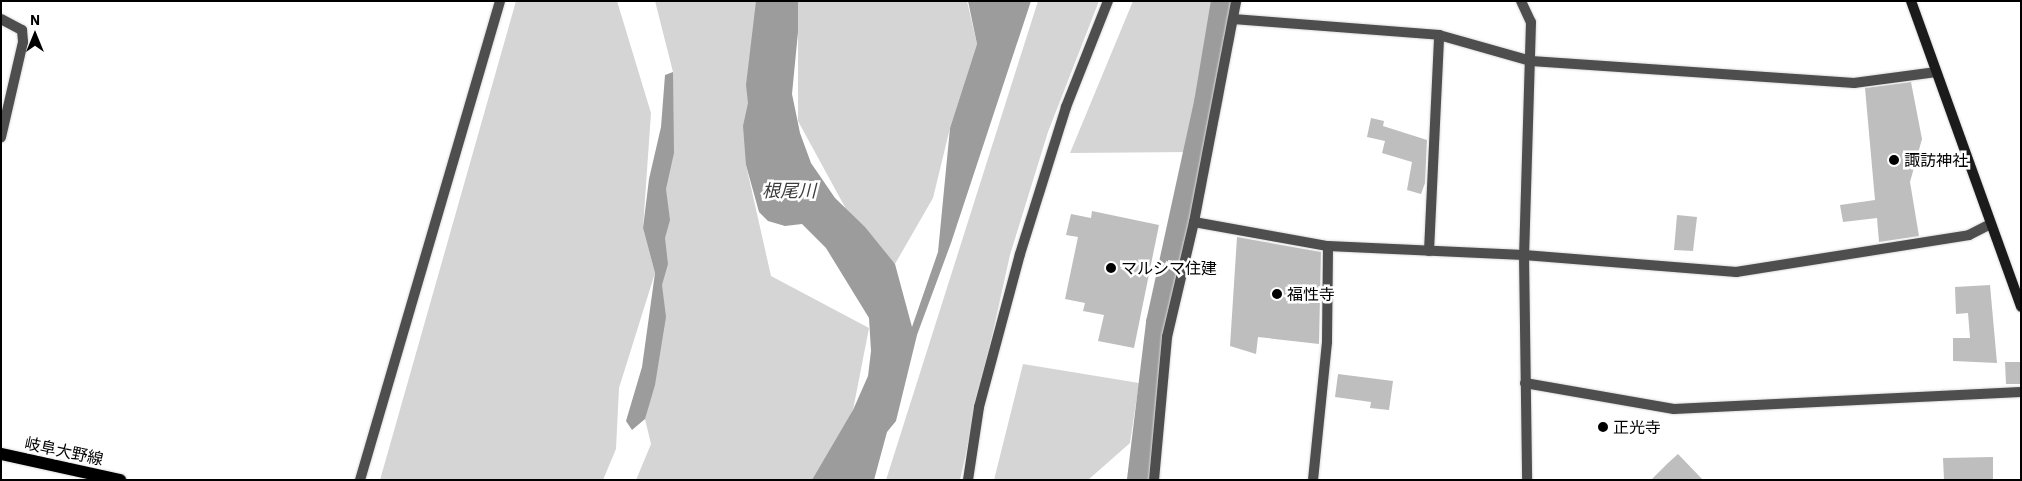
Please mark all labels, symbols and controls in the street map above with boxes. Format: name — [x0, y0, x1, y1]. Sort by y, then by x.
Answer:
north arrow — [10, 10, 60, 60]
text: N — [30, 11, 40, 29]
place label: 諏訪神社 — [1904, 150, 1968, 170]
marker: 諏訪神社 — [1888, 154, 1900, 166]
water label: 根尾川 — [762, 180, 816, 202]
place label: マルシマ住建 — [1121, 258, 1217, 278]
marker: マルシマ住建 — [1105, 262, 1117, 274]
place label: 福性寺 — [1287, 284, 1335, 304]
marker: 福性寺 — [1271, 288, 1283, 300]
place label: 正光寺 — [1613, 417, 1661, 437]
marker: 正光寺 — [1597, 421, 1609, 433]
street label: 岐阜大野線 — [23, 433, 105, 469]

